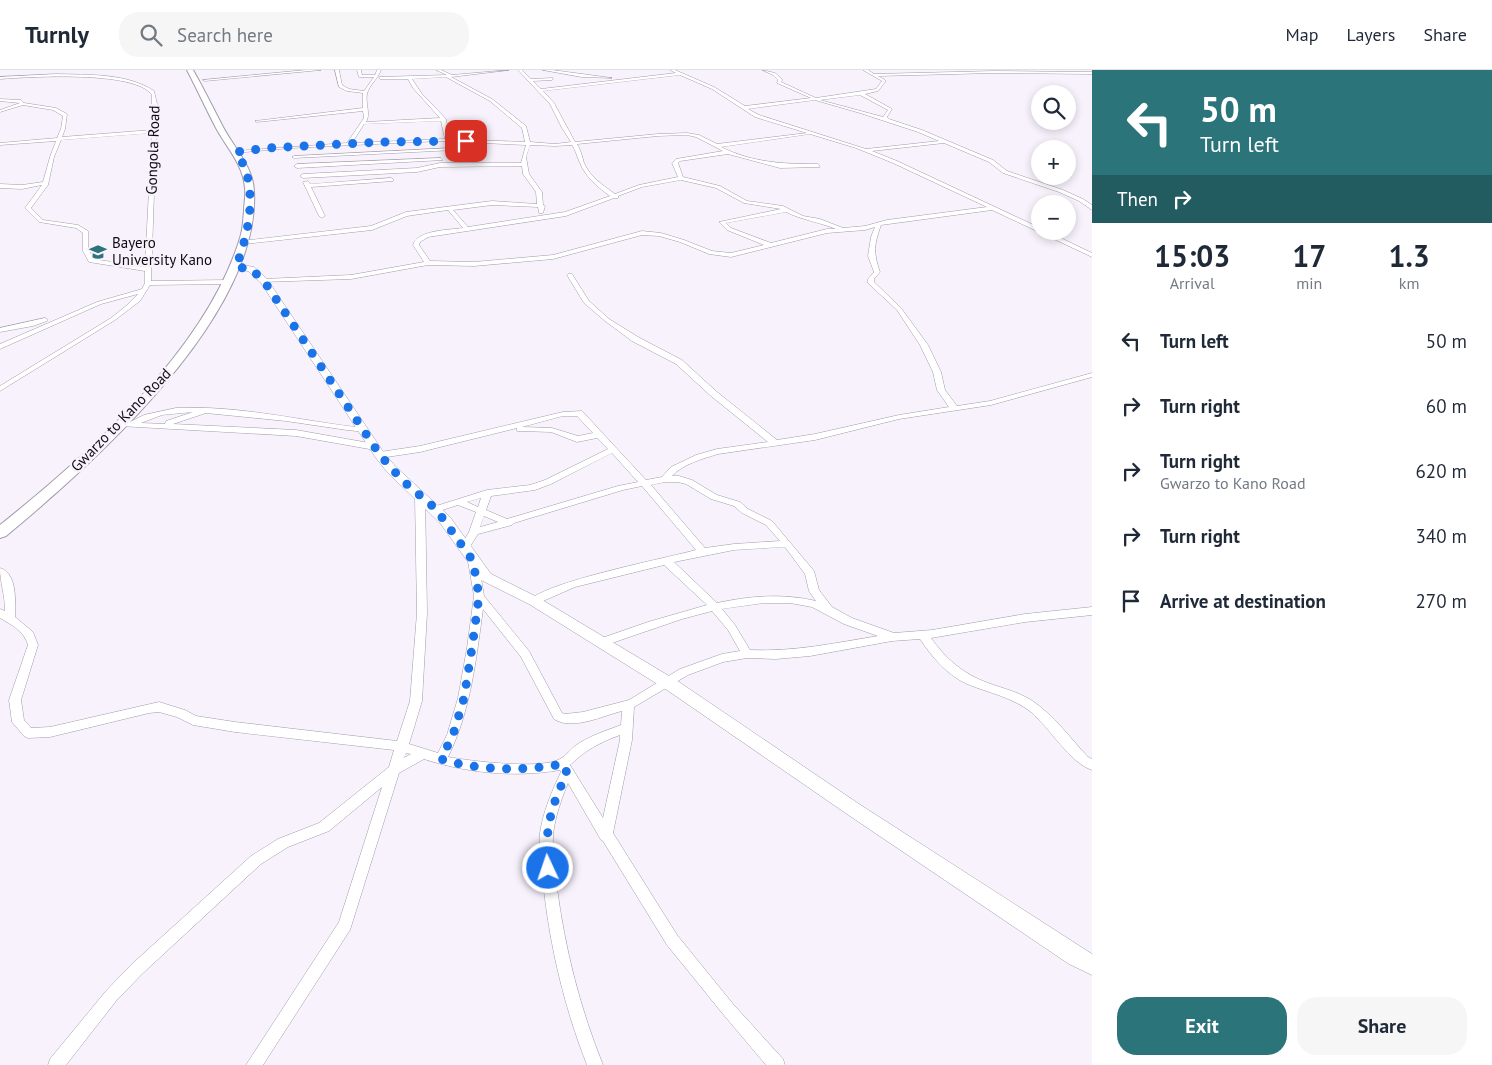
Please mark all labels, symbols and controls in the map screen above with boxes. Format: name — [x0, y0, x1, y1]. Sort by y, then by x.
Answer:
search box — [119, 12, 469, 57]
text: Turnly — [25, 19, 89, 50]
icon: search — [137, 21, 165, 49]
text: Search here — [177, 23, 273, 47]
text: Map — [1286, 23, 1318, 46]
text: Layers — [1346, 23, 1395, 46]
text: Share — [1423, 23, 1467, 46]
map controls — [1031, 85, 1076, 240]
button: search — [1031, 85, 1076, 130]
text: 50 m — [1200, 86, 1277, 132]
icon: left — [1117, 90, 1182, 155]
street label: Gongola Road — [141, 105, 164, 195]
pin — [445, 120, 487, 162]
icon: arrive — [452, 127, 480, 155]
text: Turn left — [1200, 130, 1279, 158]
button: + — [1031, 140, 1076, 185]
icon: right — [1168, 185, 1196, 213]
text: Then — [1117, 187, 1158, 211]
button: − — [1031, 195, 1076, 240]
place label: Bayero University Kano — [112, 233, 212, 269]
text: 15:03 — [1154, 236, 1230, 275]
text: 17 — [1292, 236, 1326, 275]
text: 1.3 — [1388, 236, 1430, 275]
school or university icon: Bayero University Kano — [88, 242, 108, 262]
text: Arrival — [1170, 273, 1215, 293]
text: min — [1296, 273, 1322, 293]
text: km — [1399, 273, 1420, 293]
icon: left — [1117, 327, 1145, 355]
text: Turn left — [1160, 329, 1229, 353]
text: 50 m — [1426, 329, 1467, 353]
street label: Gwarzo to Kano Road — [66, 364, 175, 475]
icon: right — [1117, 392, 1145, 420]
text: Turn right — [1160, 394, 1240, 418]
text: 60 m — [1426, 394, 1467, 418]
text: Turn right — [1160, 449, 1240, 473]
icon: right — [1117, 457, 1145, 485]
text: 620 m — [1415, 459, 1467, 483]
text: Gwarzo to Kano Road — [1160, 473, 1306, 493]
icon: right — [1117, 522, 1145, 550]
text: Turn right — [1160, 524, 1240, 548]
text: 340 m — [1415, 524, 1467, 548]
icon: arrive — [1117, 587, 1145, 615]
text: Arrive at destination — [1160, 589, 1326, 613]
text: 270 m — [1415, 589, 1467, 613]
position arrow — [521, 841, 573, 893]
button: Exit — [1117, 997, 1287, 1055]
button: Share — [1297, 997, 1467, 1055]

